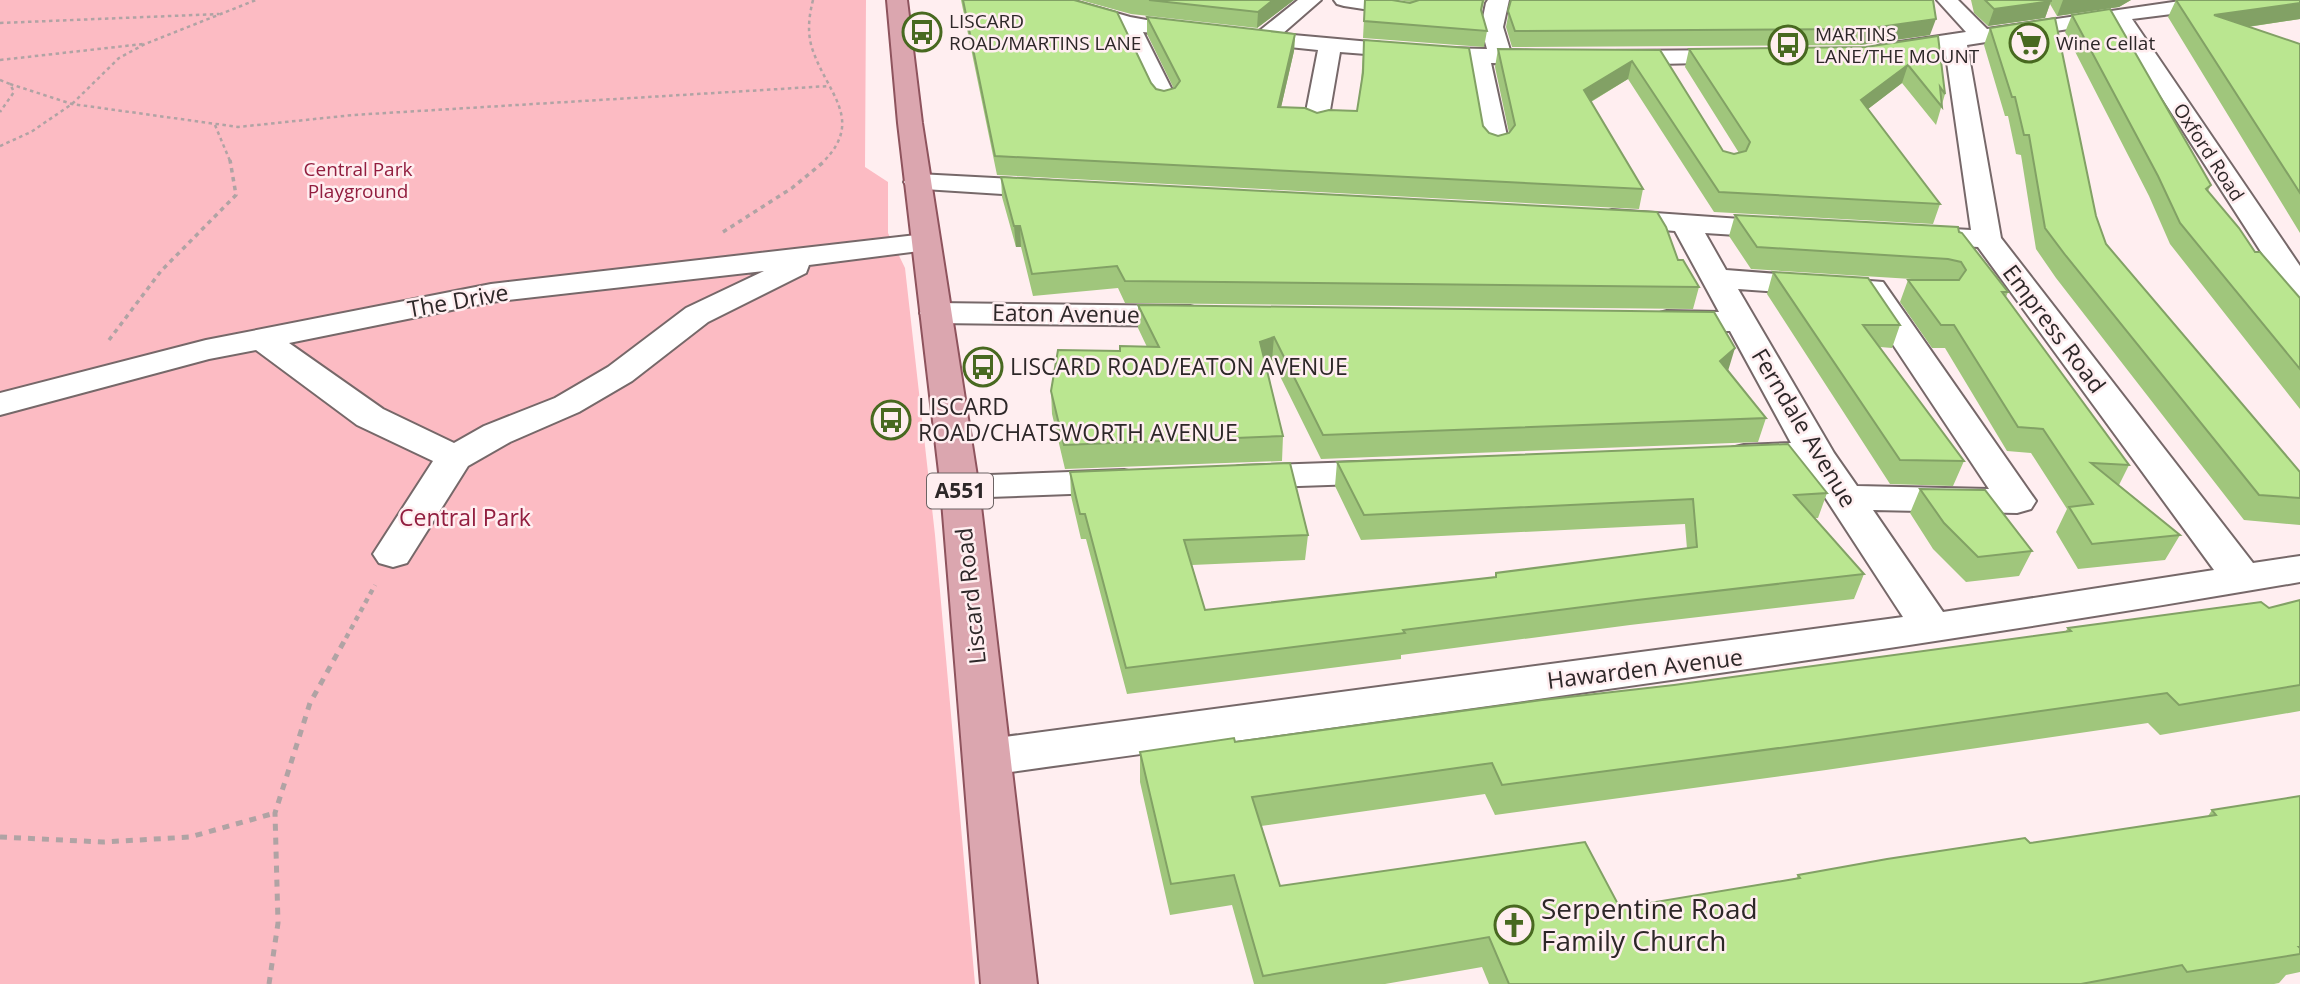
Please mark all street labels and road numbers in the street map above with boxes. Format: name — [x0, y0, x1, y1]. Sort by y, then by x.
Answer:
street label: Oxford Road — [2168, 98, 2250, 206]
street label: Empress Road — [1996, 258, 2114, 399]
street label: The Drive — [405, 275, 511, 325]
street label: Eaton Avenue — [992, 296, 1140, 330]
street label: Ferndale Avenue — [1745, 342, 1865, 513]
road number: A551 — [927, 474, 993, 508]
street label: Liscard Road — [947, 526, 993, 666]
street label: Hawarden Avenue — [1545, 640, 1745, 696]

